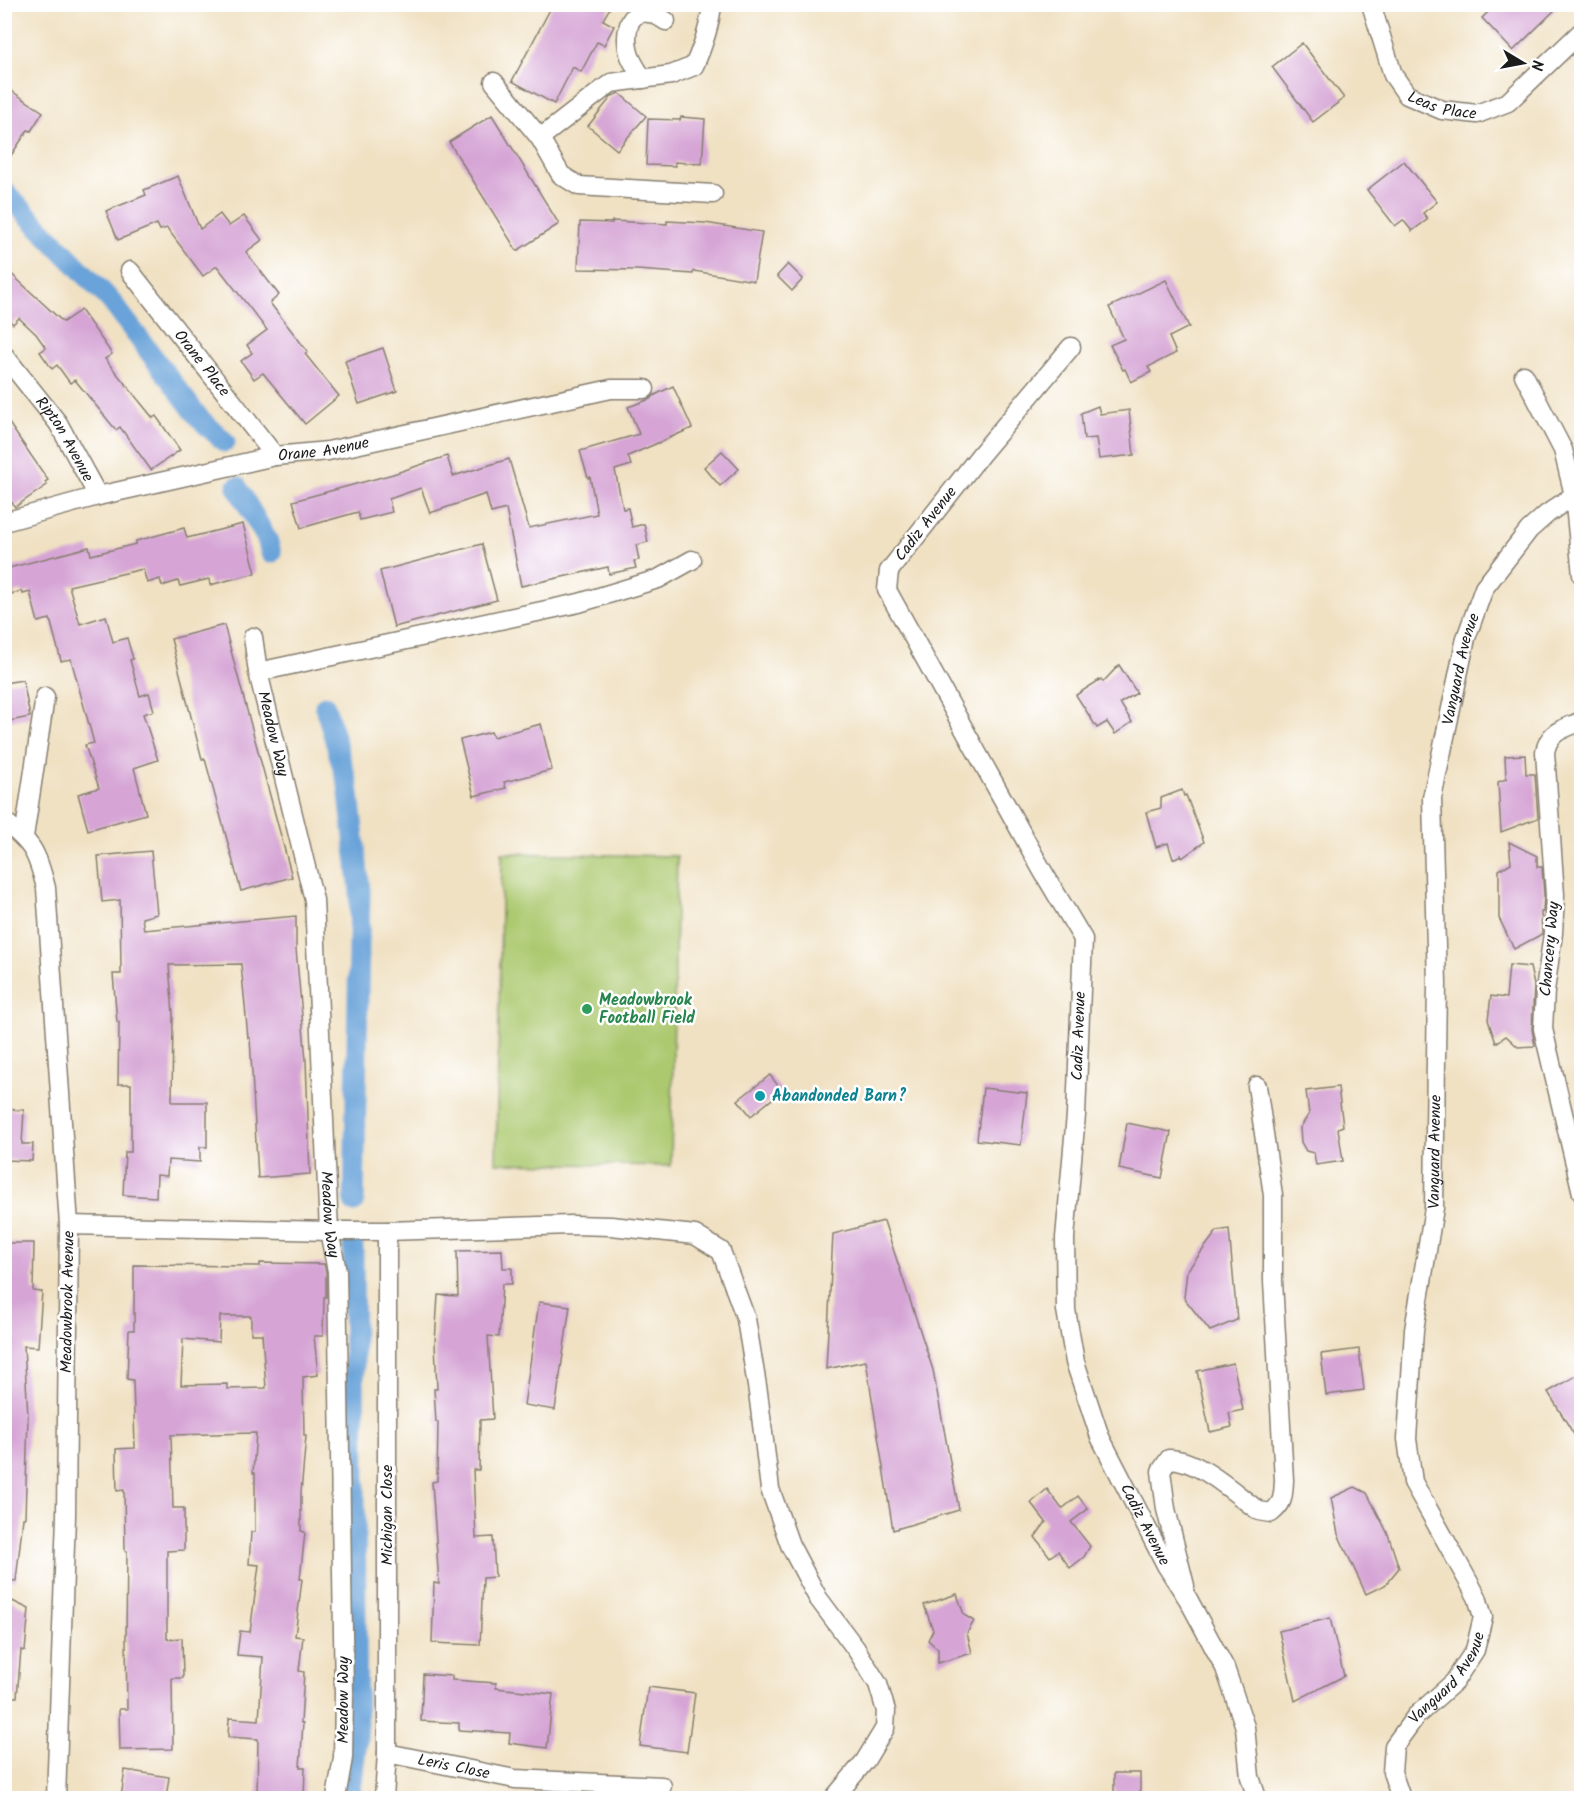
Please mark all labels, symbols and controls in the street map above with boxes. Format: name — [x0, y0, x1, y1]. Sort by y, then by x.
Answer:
north arrow — [1493, 33, 1553, 93]
text: N — [1523, 58, 1549, 72]
street label: Leas Place — [1404, 84, 1478, 126]
street label: Orane Place — [168, 324, 236, 402]
street label: Ripton Avenue — [29, 391, 100, 486]
street label: Orane Avenue — [277, 430, 371, 468]
street label: Cadiz Avenue — [889, 481, 963, 567]
street label: Vanguard Avenue — [1435, 610, 1486, 727]
street label: Meadow Way — [251, 688, 296, 780]
street label: Chancery Way — [1533, 900, 1567, 998]
place label: Meadowbrook Football Field — [599, 988, 695, 1031]
street label: Cadiz Avenue — [1065, 991, 1093, 1081]
marker: Meadowbrook Football Field — [580, 1002, 594, 1016]
place label: Abandonded Barn? — [772, 1084, 907, 1109]
marker: Abandonded Barn? — [753, 1089, 767, 1103]
street label: Vanguard Avenue — [1421, 1094, 1448, 1209]
street label: Meadow Way — [314, 1170, 347, 1261]
street label: Meadowbrook Avenue — [54, 1231, 82, 1373]
street label: Michigan Close — [375, 1465, 400, 1565]
street label: Cadiz Avenue — [1114, 1479, 1177, 1570]
street label: Vanguard Avenue — [1402, 1630, 1491, 1729]
street label: Meadow Way — [331, 1656, 356, 1744]
street label: Leris Close — [415, 1747, 492, 1786]

